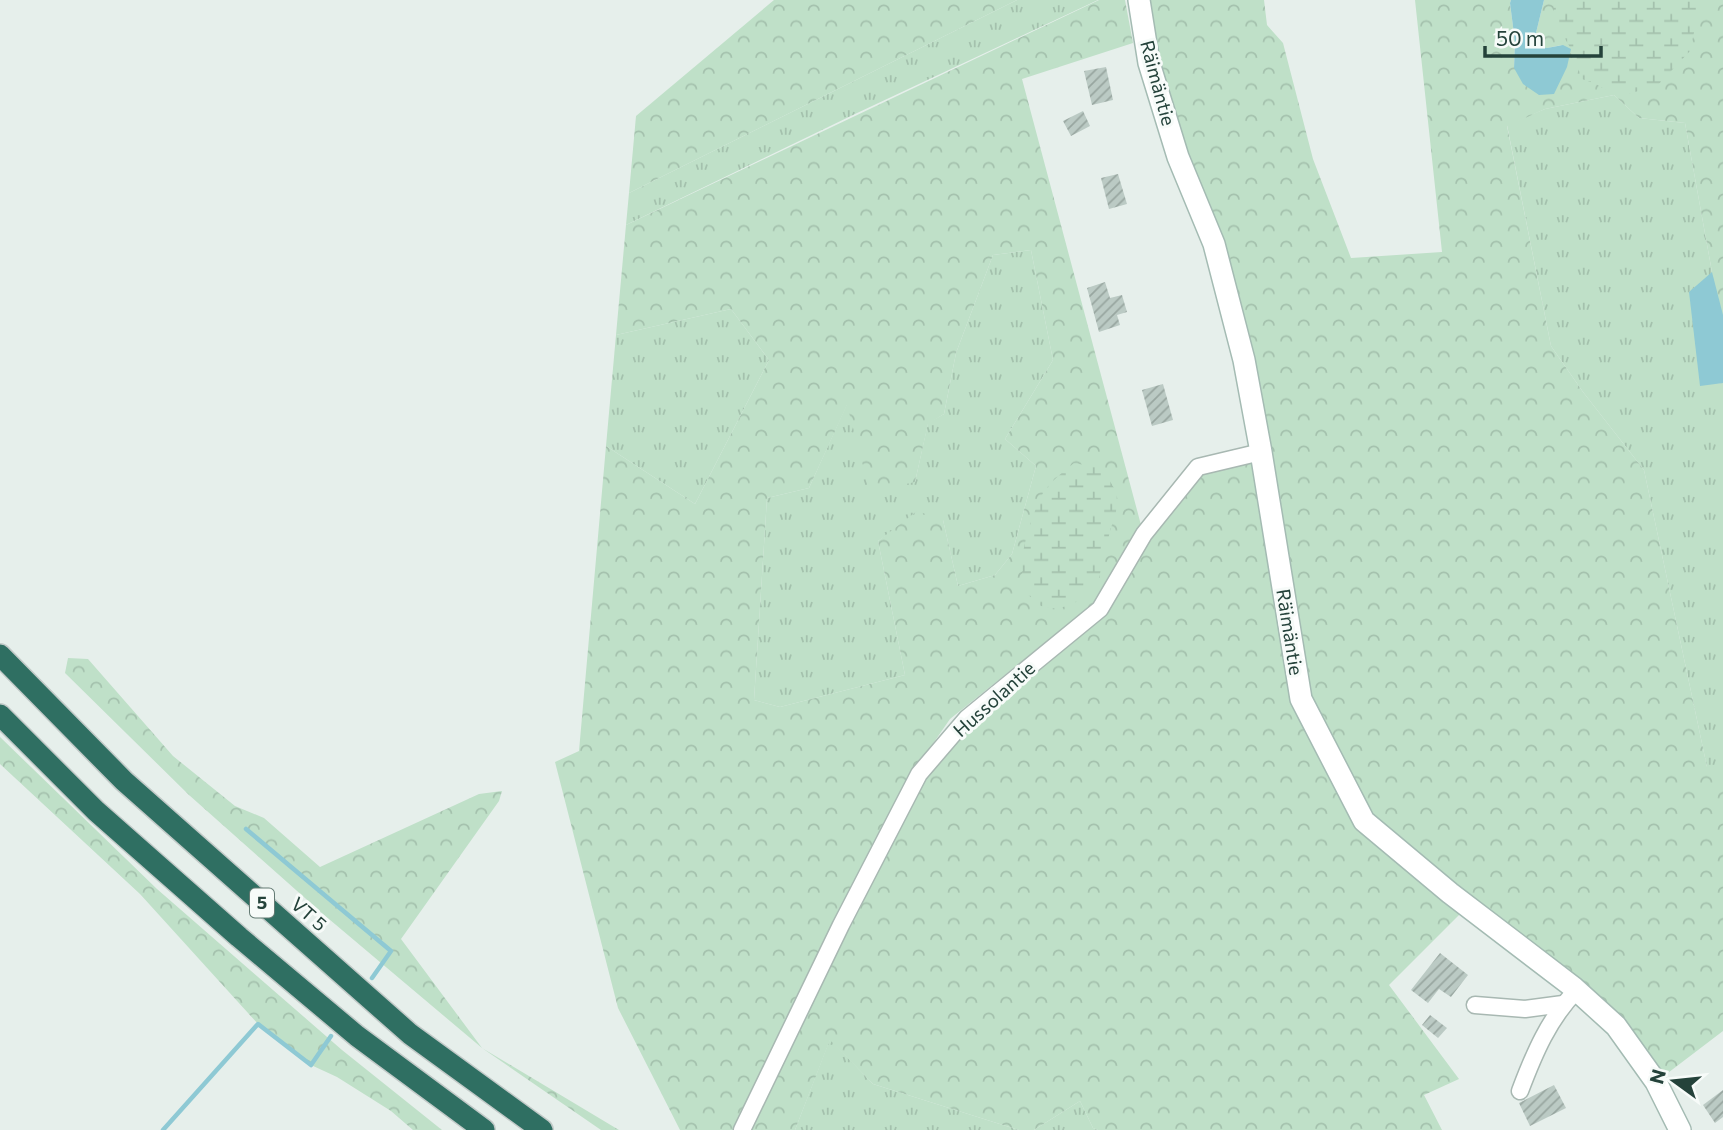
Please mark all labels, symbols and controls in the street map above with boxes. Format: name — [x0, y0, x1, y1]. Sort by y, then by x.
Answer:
scale bar — [1485, 14, 1600, 58]
text: 50 m — [1496, 25, 1544, 50]
street label: Räimäntie — [1136, 38, 1181, 128]
street label: Räimäntie — [1272, 587, 1309, 677]
street label: Hussolantie — [948, 656, 1039, 741]
road number: 5 — [250, 888, 274, 918]
street label: VT 5 — [287, 892, 332, 935]
north arrow — [1639, 1046, 1709, 1116]
text: N — [1644, 1067, 1670, 1086]

